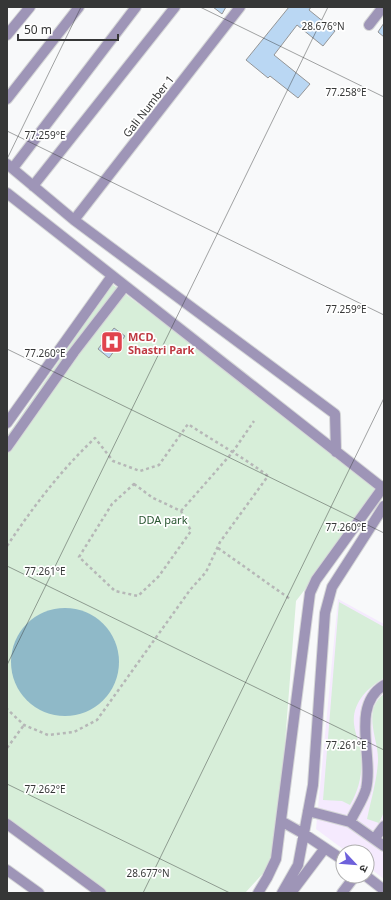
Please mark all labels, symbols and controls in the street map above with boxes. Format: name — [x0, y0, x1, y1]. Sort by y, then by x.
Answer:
scale bar — [18, 16, 118, 42]
text: 28.676°N — [301, 19, 345, 33]
text: 50 m — [24, 21, 52, 38]
street label: Gali Number 1 — [119, 72, 177, 140]
text: 77.258°E — [325, 85, 367, 99]
text: 77.259°E — [24, 128, 66, 142]
text: 77.259°E — [325, 302, 367, 316]
hospital icon: MCD, Shastri Park — [99, 329, 125, 355]
place label: MCD, Shastri Park — [128, 329, 194, 357]
text: 77.260°E — [24, 346, 66, 360]
park label: DDA park — [138, 512, 188, 527]
text: 77.260°E — [325, 520, 367, 534]
text: 77.261°E — [24, 564, 66, 578]
text: 77.261°E — [325, 738, 367, 752]
text: 77.262°E — [24, 782, 66, 796]
north arrow — [335, 844, 375, 884]
text: उ — [356, 862, 373, 875]
text: 28.677°N — [126, 866, 170, 880]

